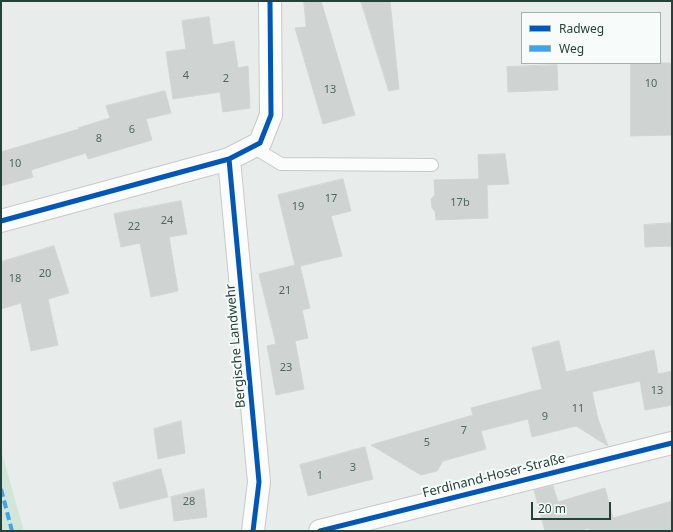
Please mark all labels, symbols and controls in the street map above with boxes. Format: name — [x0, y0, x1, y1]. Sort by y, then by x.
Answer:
legend — [521, 12, 661, 64]
text: Radweg — [559, 20, 604, 37]
text: Weg — [559, 40, 584, 57]
house number: 4 — [183, 69, 189, 83]
house number: 2 — [223, 72, 229, 86]
house number: 10 — [645, 77, 657, 91]
house number: 13 — [324, 83, 336, 97]
house number: 6 — [129, 123, 135, 137]
house number: 8 — [96, 132, 102, 146]
house number: 10 — [9, 157, 21, 171]
house number: 17 — [325, 192, 337, 206]
house number: 17b — [450, 196, 470, 210]
house number: 19 — [292, 200, 304, 214]
house number: 24 — [161, 214, 173, 228]
house number: 22 — [128, 220, 140, 234]
house number: 20 — [39, 267, 51, 281]
house number: 18 — [9, 272, 21, 286]
street label: Bergische Landwehr — [223, 283, 249, 409]
house number: 21 — [279, 284, 291, 298]
house number: 23 — [280, 361, 292, 375]
house number: 13 — [651, 384, 663, 398]
house number: 11 — [572, 402, 584, 416]
house number: 9 — [542, 410, 548, 424]
house number: 7 — [461, 424, 467, 438]
house number: 5 — [424, 436, 430, 450]
street label: Ferdinand-Hoser-Straße — [421, 451, 567, 501]
house number: 3 — [350, 461, 356, 475]
house number: 1 — [317, 469, 323, 483]
scale bar — [533, 494, 613, 520]
house number: 28 — [183, 495, 195, 509]
text: 20 m — [538, 500, 566, 517]

